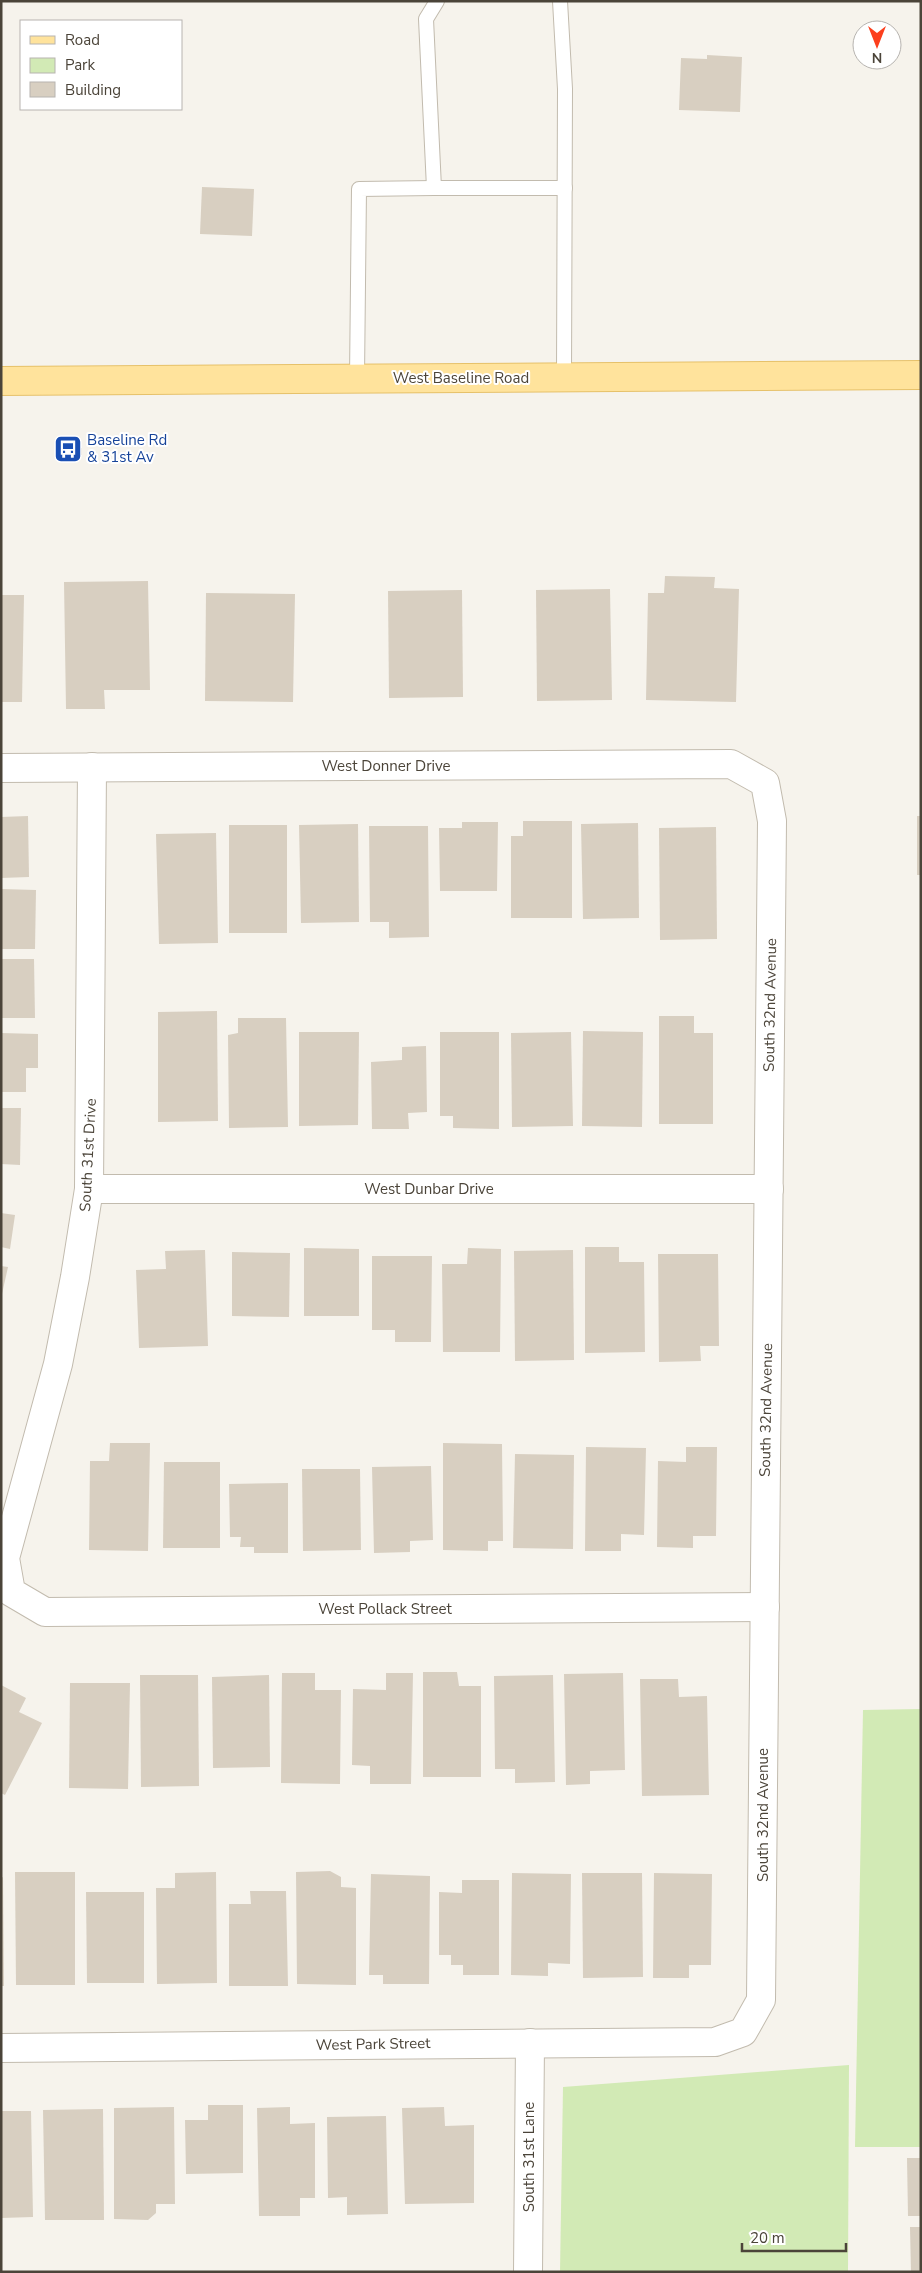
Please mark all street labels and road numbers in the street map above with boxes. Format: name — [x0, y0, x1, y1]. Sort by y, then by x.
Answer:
street label: West Baseline Road — [393, 368, 529, 388]
street label: West Donner Drive — [321, 756, 451, 776]
street label: South 32nd Avenue — [759, 938, 781, 1072]
street label: South 31st Drive — [75, 1098, 101, 1212]
street label: West Dunbar Drive — [364, 1179, 494, 1199]
street label: South 32nd Avenue — [755, 1343, 777, 1477]
street label: West Pollack Street — [318, 1599, 452, 1619]
street label: South 32nd Avenue — [753, 1748, 773, 1882]
street label: West Park Street — [316, 2033, 431, 2055]
street label: South 31st Lane — [519, 2102, 539, 2212]

